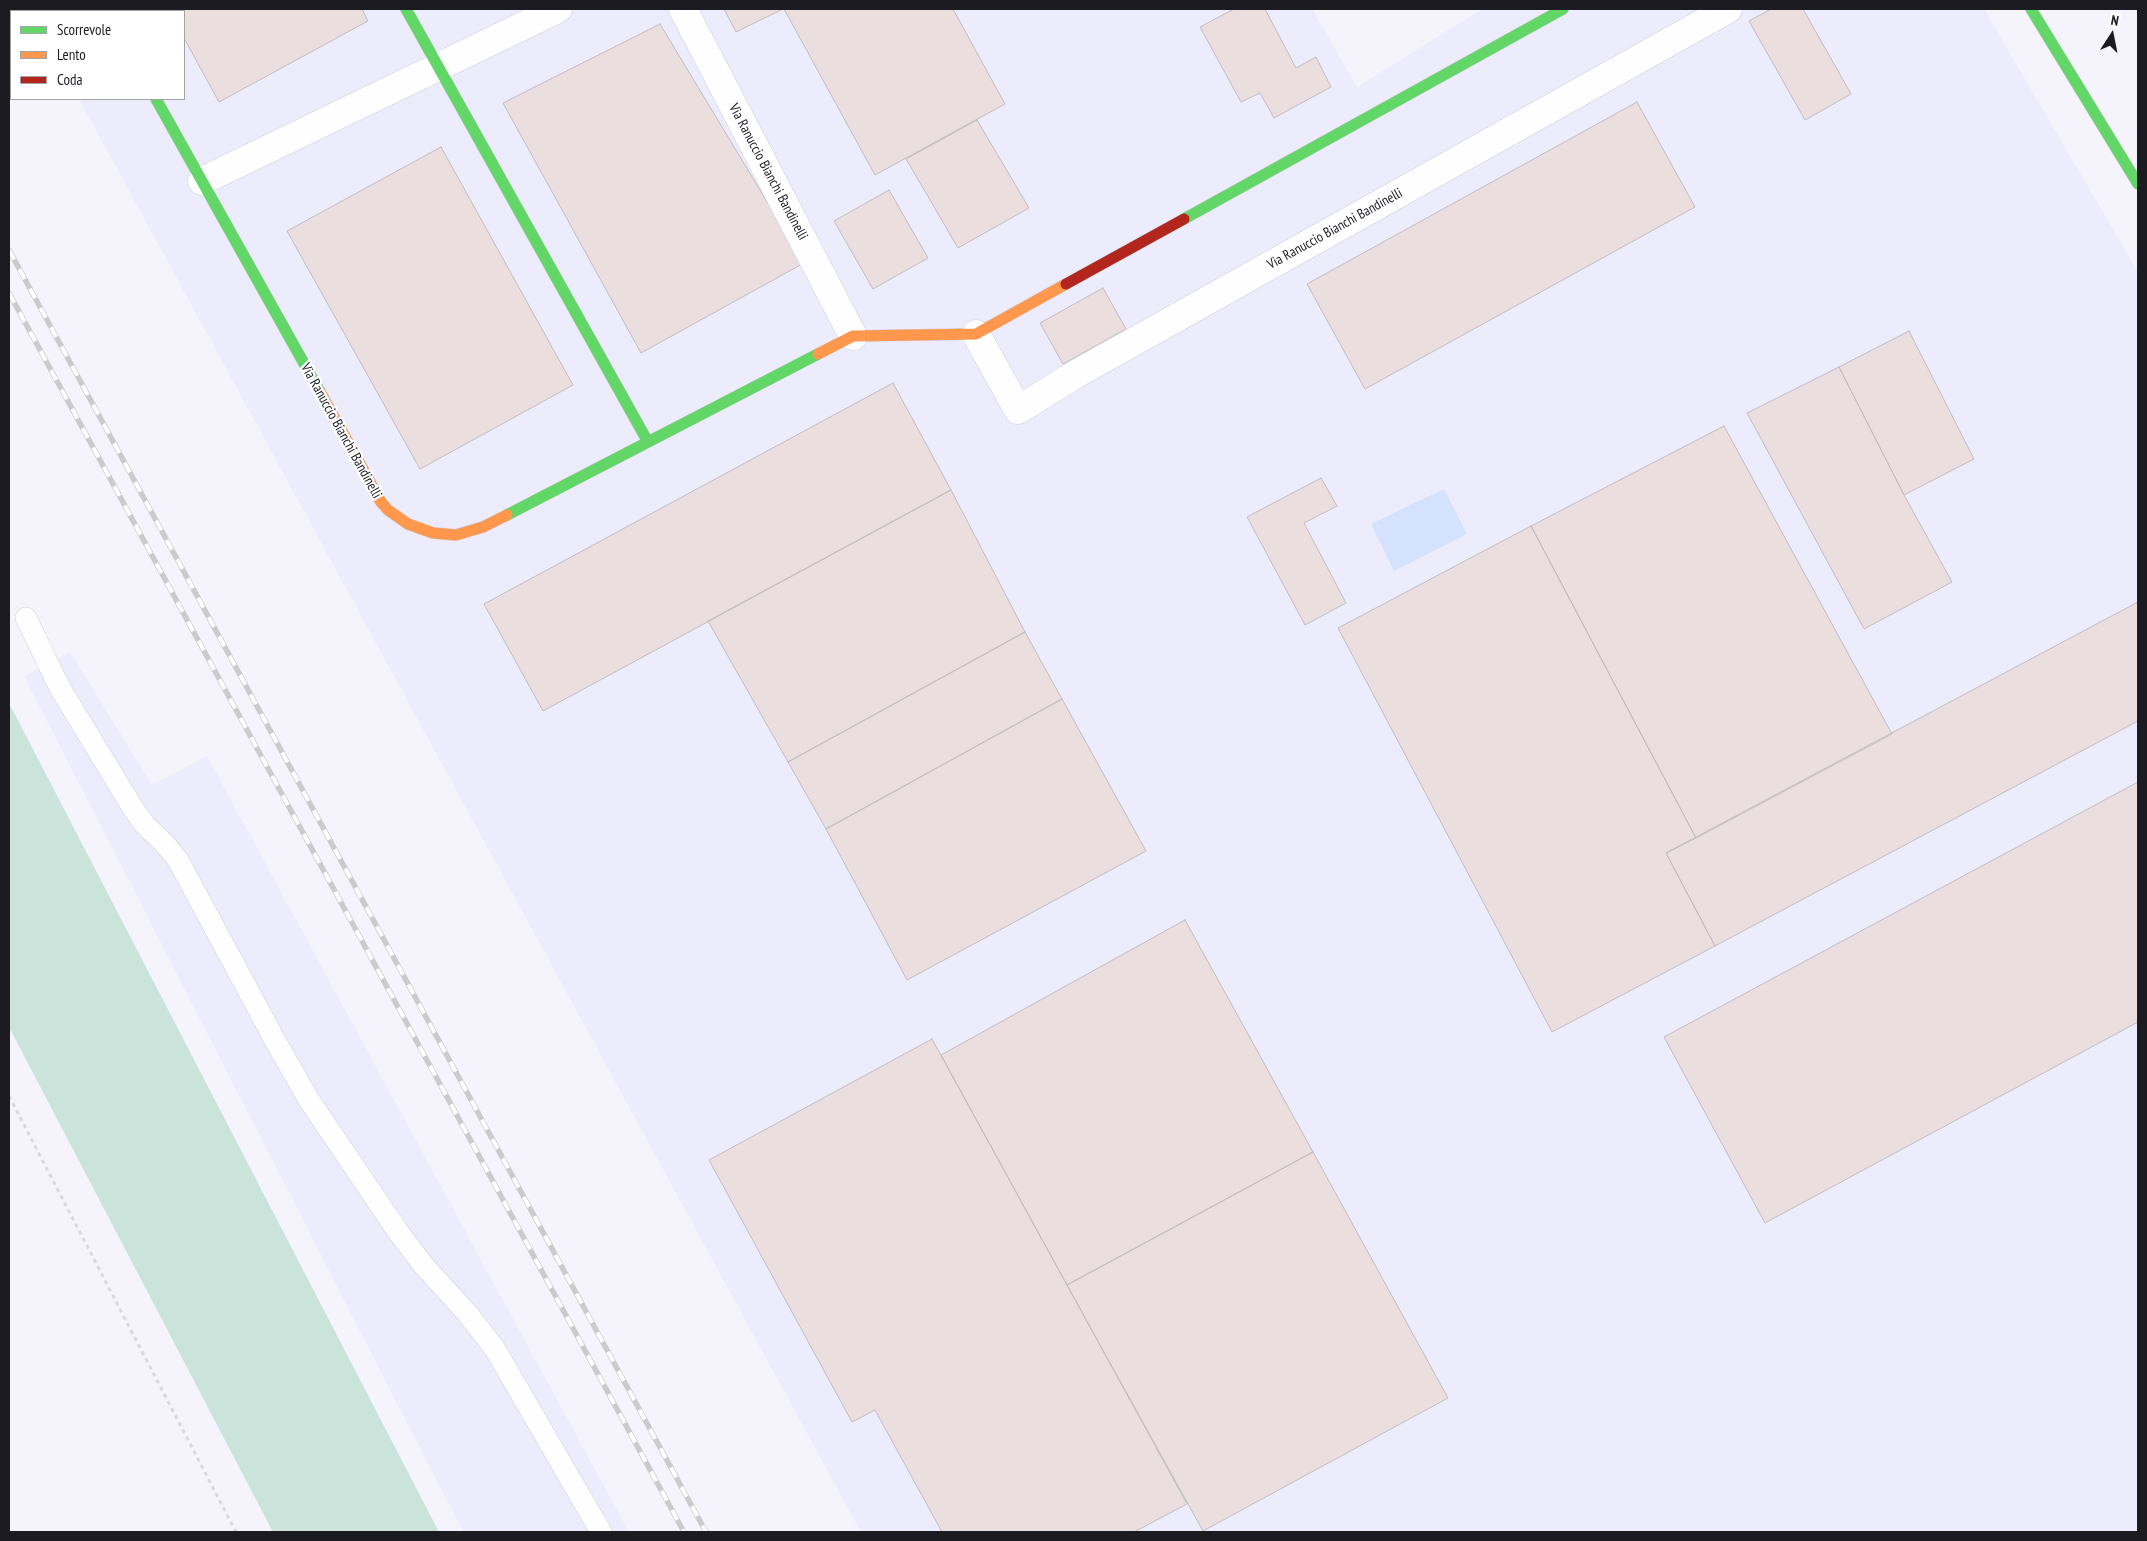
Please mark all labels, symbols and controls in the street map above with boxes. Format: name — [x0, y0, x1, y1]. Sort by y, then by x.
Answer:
legend — [10, 10, 185, 100]
north arrow — [2087, 10, 2137, 60]
text: N — [2109, 11, 2120, 30]
text: Scorrevole — [57, 20, 111, 39]
text: Lento — [57, 45, 86, 64]
text: Coda — [57, 70, 82, 89]
street label: Via Ranuccio Bianchi Bandinelli — [725, 101, 811, 243]
street label: Via Ranuccio Bianchi Bandinelli — [1265, 185, 1405, 273]
street label: Via Ranuccio Bianchi Bandinelli — [297, 361, 385, 501]

